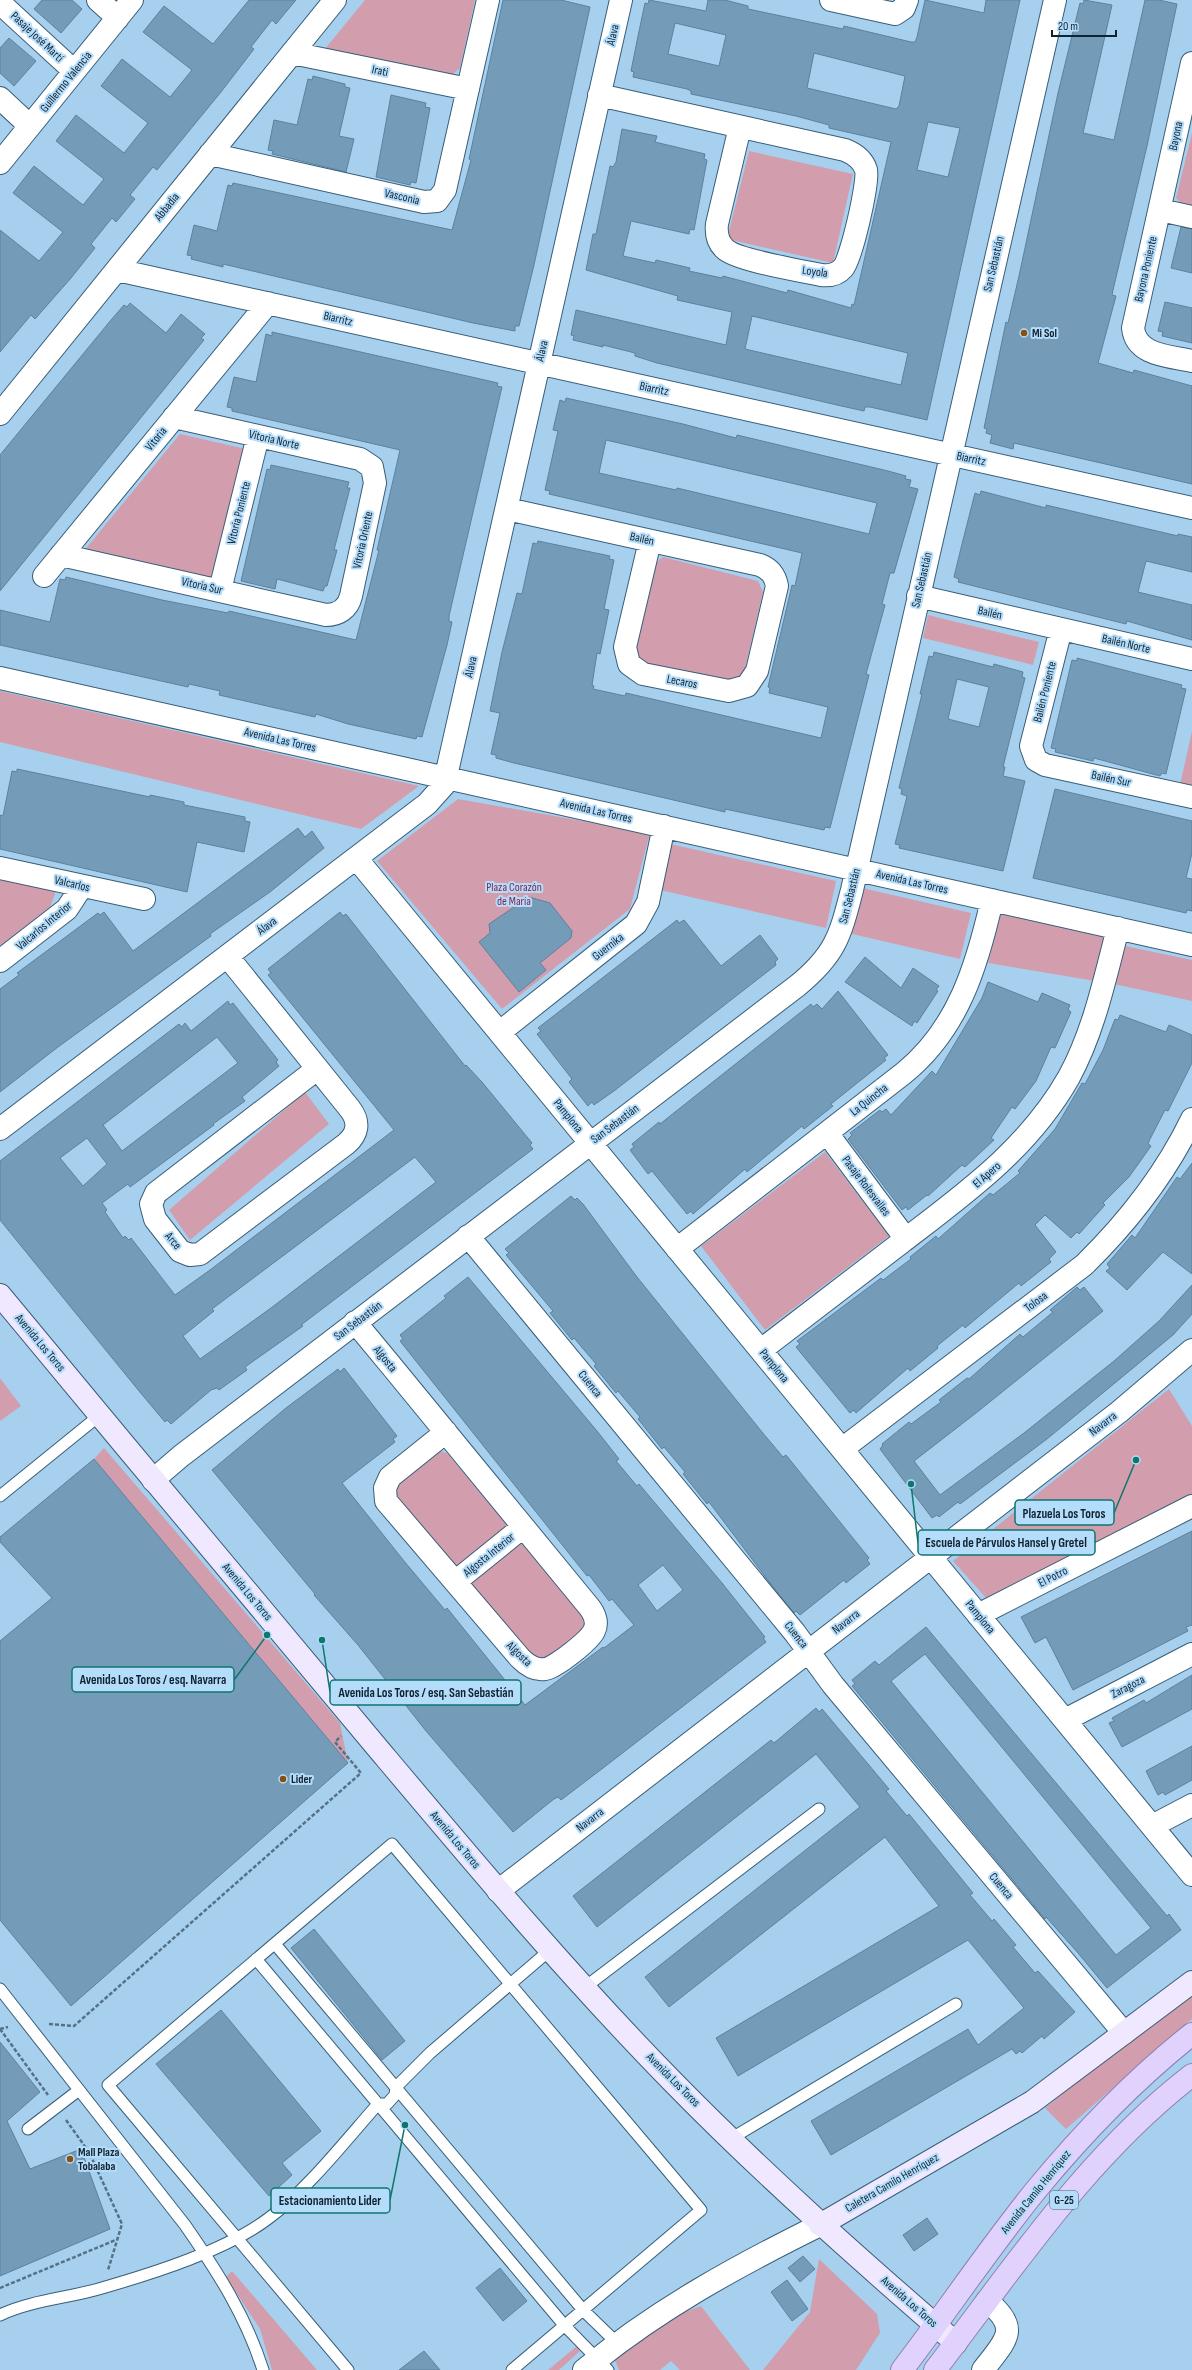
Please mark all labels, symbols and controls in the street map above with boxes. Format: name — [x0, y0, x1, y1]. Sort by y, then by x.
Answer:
street label: Pasaje José Martí — [7, 9, 67, 66]
scale bar — [1052, 12, 1116, 38]
text: 20 m — [1058, 19, 1078, 34]
street label: Álava — [603, 23, 623, 48]
street label: Guillermo Valencia — [37, 48, 95, 116]
street label: Irati — [371, 62, 389, 80]
street label: Bayona — [1166, 120, 1186, 152]
street label: Vasconia — [383, 186, 421, 208]
street label: Abbadia — [151, 190, 183, 225]
street label: San Sebastián — [980, 235, 1008, 293]
street label: Bayona Poniente — [1131, 235, 1161, 303]
street label: Loyola — [801, 263, 829, 281]
street label: Biarritz — [322, 308, 355, 330]
place label: Mi Sol — [1032, 326, 1057, 341]
marker: Mi Sol — [1019, 328, 1029, 338]
street label: Álava — [532, 339, 552, 364]
street label: Biarritz — [638, 379, 671, 400]
street label: Vitoria — [142, 424, 170, 454]
street label: Vitoria Norte — [247, 427, 301, 453]
street label: Biarritz — [955, 449, 988, 470]
street label: Vitoria Poniente — [224, 480, 254, 546]
street label: Vitoria Oriente — [350, 510, 376, 570]
street label: Bailén — [628, 529, 656, 549]
street label: San Sebastián — [908, 551, 936, 609]
street label: Vitoria Sur — [180, 574, 225, 598]
street label: Bailén — [976, 603, 1004, 623]
street label: Bailén Norte — [1100, 631, 1152, 657]
street label: Álava — [461, 655, 481, 680]
street label: Bailén Poniente — [1030, 660, 1060, 724]
street label: Lecaros — [665, 672, 699, 692]
street label: Avenida Las Torres — [242, 724, 317, 756]
street label: Bailén Sur — [1090, 768, 1133, 791]
street label: Avenida Las Torres — [558, 795, 633, 827]
street label: Avenida Las Torres — [874, 866, 949, 898]
street label: San Sebastián — [836, 867, 864, 925]
street label: Valcarlos — [53, 873, 91, 895]
park label: Plaza Corazón de María — [486, 880, 542, 909]
street label: Valcarlos Interior — [13, 898, 75, 954]
street label: Álava — [253, 913, 280, 939]
street label: Guernika — [589, 930, 627, 964]
street label: La Quincha — [847, 1080, 891, 1119]
street label: Pamplona — [550, 1096, 586, 1136]
street label: San Sebastián — [588, 1101, 642, 1147]
street label: Pasaje Rolesvalles — [838, 1153, 894, 1219]
street label: El Apero — [970, 1159, 1004, 1191]
street label: Arce — [161, 1228, 185, 1253]
street label: Tolosa — [1021, 1288, 1051, 1316]
street label: San Sebastián — [331, 1298, 385, 1344]
street label: Avenida Los Toros — [11, 1310, 68, 1375]
street label: Algosta — [369, 1342, 400, 1376]
street label: Pamplona — [756, 1346, 792, 1386]
street label: Cuenca — [575, 1368, 606, 1401]
street label: Navarra — [1086, 1408, 1120, 1439]
callout: Plazuela Los Toros — [1015, 1500, 1114, 1525]
text: Plazuela Los Toros — [1023, 1506, 1105, 1522]
street label: Algosta Interior — [459, 1529, 518, 1581]
callout: Escuela de Párvulos Hansel y Gretel — [918, 1530, 1095, 1555]
text: Escuela de Párvulos Hansel y Gretel — [925, 1535, 1087, 1551]
street label: Avenida Los Toros — [218, 1559, 275, 1624]
street label: El Potro — [1036, 1563, 1070, 1591]
street label: Pamplona — [962, 1597, 998, 1637]
street label: Navarra — [829, 1606, 863, 1637]
street label: Cuenca — [781, 1619, 811, 1652]
street label: Algosta — [502, 1638, 535, 1670]
callout: Avenida Los Toros / esq. Navarra — [72, 1667, 234, 1692]
text: Avenida Los Toros / esq. Navarra — [79, 1672, 226, 1688]
street label: Zaragoza — [1109, 1672, 1148, 1702]
callout: Avenida Los Toros / esq. San Sebastián — [330, 1680, 521, 1705]
text: Avenida Los Toros / esq. San Sebastián — [338, 1685, 514, 1701]
place label: Lider — [291, 1772, 313, 1787]
marker: Lider — [278, 1774, 288, 1784]
street label: Navarra — [573, 1804, 607, 1835]
street label: Avenida Los Toros — [426, 1807, 483, 1872]
street label: Cuenca — [986, 1870, 1017, 1903]
street label: Avenida Los Toros — [642, 2049, 703, 2110]
place label: Mall Plaza Tobalaba — [78, 2145, 120, 2174]
street label: Avenida Camilo Henríquez — [997, 2147, 1075, 2238]
street label: Caletera Camilo Henríquez — [843, 2150, 942, 2216]
marker: Mall Plaza Tobalaba — [65, 2154, 75, 2164]
callout: Estacionamiento Lider — [271, 2188, 390, 2213]
road number: G-25 — [1050, 2191, 1078, 2209]
text: Estacionamiento Lider — [279, 2193, 381, 2209]
street label: Avenida Los Toros — [877, 2273, 940, 2331]

